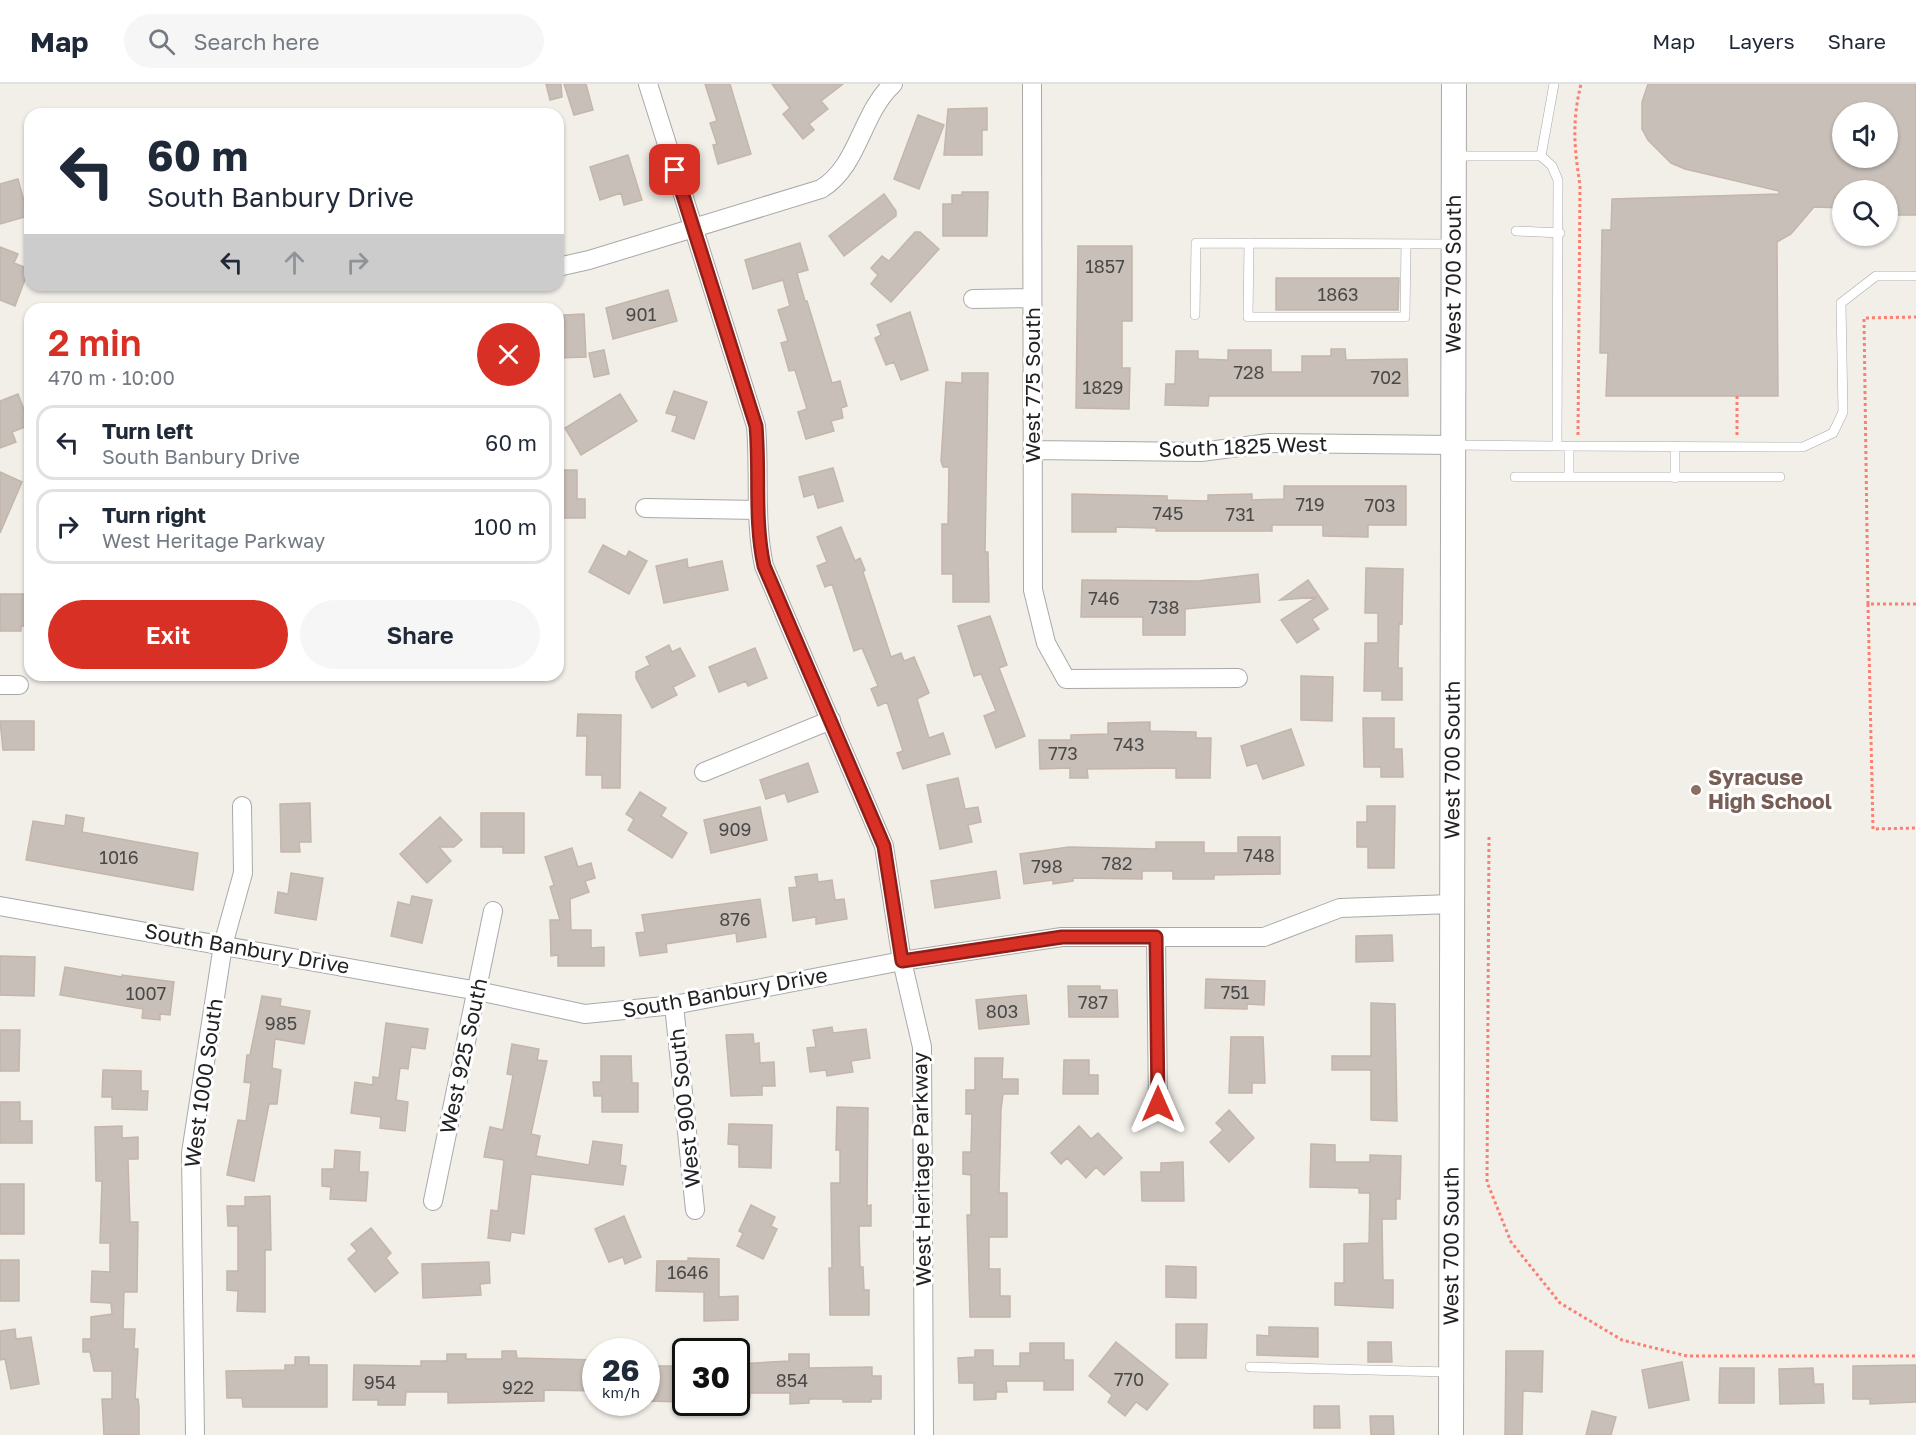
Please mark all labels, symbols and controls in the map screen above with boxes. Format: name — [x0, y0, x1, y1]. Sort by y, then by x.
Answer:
search box — [124, 14, 544, 68]
text: Map — [30, 25, 88, 58]
icon: search — [145, 25, 178, 58]
text: Search here — [193, 28, 319, 55]
text: Map — [1652, 28, 1695, 54]
text: Layers — [1728, 28, 1795, 54]
text: Share — [1828, 28, 1886, 54]
map controls — [1832, 102, 1898, 246]
button: sound — [1832, 102, 1898, 168]
text: 60 m — [147, 130, 248, 180]
icon: left — [48, 132, 126, 210]
pin — [649, 144, 700, 195]
icon: arrive — [658, 153, 691, 186]
button: search — [1832, 180, 1898, 246]
text: South Banbury Drive — [147, 181, 414, 213]
street label: West 700 South — [1439, 195, 1466, 353]
icon: left — [215, 246, 248, 279]
icon: ahead — [278, 246, 311, 279]
icon: right — [341, 246, 374, 279]
house number: 1857 — [1085, 255, 1125, 277]
house number: 1863 — [1317, 283, 1359, 305]
house number: 901 — [626, 303, 657, 325]
street label: West 775 South — [1019, 307, 1045, 463]
text: 2 min — [48, 321, 142, 364]
button: close — [477, 323, 540, 386]
house number: 728 — [1234, 361, 1264, 383]
text: 470 m · 10:00 — [48, 365, 175, 389]
house number: 702 — [1370, 366, 1402, 388]
house number: 1829 — [1082, 376, 1124, 398]
text: Turn left — [102, 417, 193, 444]
icon: left — [51, 426, 84, 459]
text: 60 m — [485, 429, 537, 456]
street label: South 1825 West — [1158, 430, 1328, 462]
text: South Banbury Drive — [102, 444, 300, 468]
house number: 719 — [1295, 493, 1325, 515]
house number: 703 — [1364, 494, 1396, 516]
text: Turn right — [102, 501, 206, 528]
house number: 745 — [1153, 502, 1183, 524]
house number: 731 — [1226, 503, 1255, 525]
icon: right — [51, 510, 84, 543]
text: 100 m — [474, 513, 537, 540]
text: West Heritage Parkway — [102, 528, 325, 552]
house number: 746 — [1088, 587, 1120, 609]
house number: 738 — [1148, 596, 1180, 618]
button: Exit — [48, 600, 288, 669]
button: Share — [300, 600, 540, 669]
street label: West 700 South — [1438, 681, 1465, 839]
house number: 743 — [1113, 733, 1145, 755]
house number: 773 — [1048, 742, 1078, 764]
place label: Syracuse High School — [1708, 764, 1832, 814]
marker: Syracuse High School — [1689, 783, 1703, 797]
house number: 909 — [719, 818, 751, 840]
house number: 748 — [1243, 844, 1275, 866]
house number: 1016 — [99, 846, 139, 868]
house number: 782 — [1102, 852, 1132, 874]
house number: 798 — [1031, 855, 1063, 877]
house number: 876 — [719, 908, 751, 930]
street label: South Banbury Drive — [143, 917, 352, 979]
street label: South Banbury Drive — [620, 961, 829, 1023]
street label: West 925 South — [434, 975, 492, 1136]
house number: 751 — [1221, 981, 1250, 1003]
house number: 1007 — [126, 982, 166, 1004]
house number: 787 — [1078, 991, 1108, 1013]
street label: West 1000 South — [178, 996, 228, 1169]
house number: 803 — [986, 1000, 1018, 1022]
house number: 985 — [265, 1012, 297, 1034]
street label: West 900 South — [663, 1027, 705, 1189]
street label: West Heritage Parkway — [906, 1051, 936, 1286]
position arrow — [1126, 1072, 1190, 1136]
street label: West 700 South — [1437, 1167, 1464, 1325]
house number: 1646 — [667, 1261, 709, 1283]
speed limit sign: 30 — [672, 1338, 750, 1416]
text: 26 — [602, 1352, 640, 1388]
house number: 770 — [1114, 1368, 1144, 1390]
house number: 854 — [776, 1369, 808, 1391]
house number: 954 — [364, 1371, 396, 1393]
house number: 922 — [502, 1376, 534, 1398]
text: km/h — [602, 1383, 640, 1401]

